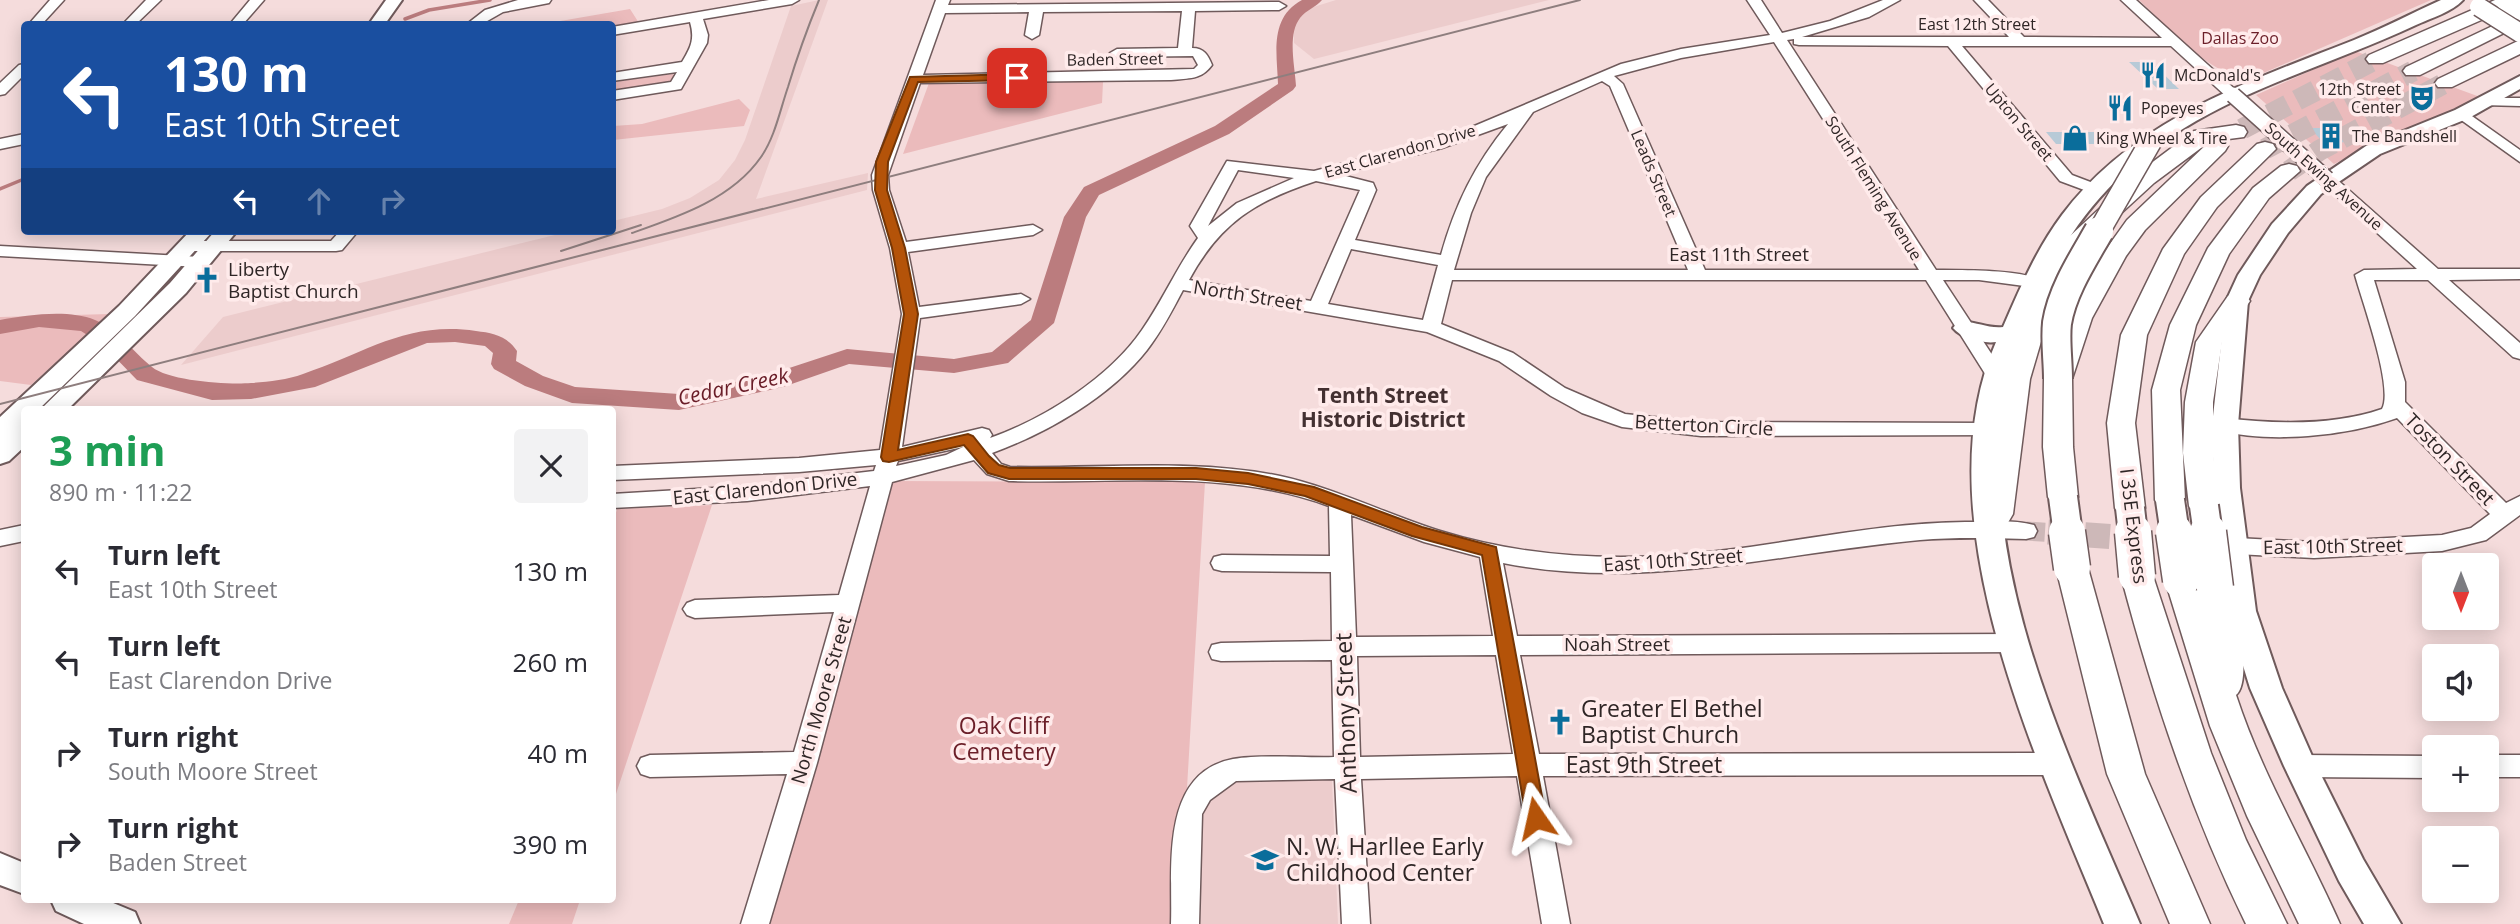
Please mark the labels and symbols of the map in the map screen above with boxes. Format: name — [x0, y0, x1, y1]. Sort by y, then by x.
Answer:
street label: East 12th Street — [1918, 13, 2036, 35]
park label: Dallas Zoo — [2201, 27, 2279, 49]
street label: Baden Street — [1066, 47, 1164, 71]
pin — [987, 48, 1047, 108]
restaurant icon: McDonald's — [2138, 60, 2168, 90]
place label: McDonald's — [2174, 64, 2261, 86]
street label: Upton Street — [1980, 78, 2058, 166]
place label: 12th Street Center — [2318, 78, 2401, 118]
theatre icon: 12th Street Center — [2407, 83, 2437, 113]
restaurant icon: Popeyes — [2105, 93, 2135, 123]
place label: Popeyes — [2141, 97, 2204, 119]
street label: South Fleming Avenue — [1821, 112, 1927, 264]
street label: South Ewing Avenue — [2260, 117, 2388, 235]
street label: East Clarendon Drive — [1322, 119, 1478, 183]
building icon: The Bandshell — [2316, 121, 2346, 151]
shop icon: King Wheel & Tire — [2060, 123, 2090, 153]
place label: The Bandshell — [2352, 125, 2457, 147]
street label: Leads Street — [1626, 126, 1682, 220]
place label: King Wheel & Tire — [2096, 127, 2227, 149]
street label: East 11th Street — [1669, 241, 1809, 267]
place label: Liberty Baptist Church — [228, 256, 359, 304]
church icon: Liberty Baptist Church — [192, 265, 222, 295]
street label: North Street — [1192, 274, 1305, 316]
water label: Cedar Creek — [675, 360, 791, 411]
district label: Tenth Street Historic District — [1301, 381, 1465, 433]
street label: Toston Street — [2399, 407, 2501, 511]
street label: Betterton Circle — [1634, 408, 1774, 442]
street label: East Clarendon Drive — [671, 465, 859, 511]
street label: I 35E Express — [2114, 467, 2154, 585]
street label: East 10th Street — [2263, 532, 2403, 560]
street label: East 10th Street — [1602, 542, 1744, 578]
north arrow — [2422, 553, 2499, 630]
street label: North Moore Street — [785, 613, 857, 787]
street label: Noah Street — [1564, 631, 1670, 657]
street label: Anthony Street — [1326, 632, 1364, 794]
place label: Greater El Bethel Baptist Church — [1581, 692, 1763, 750]
church icon: Greater El Bethel Baptist Church — [1545, 707, 1575, 737]
park label: Oak Cliff Cemetery — [952, 709, 1056, 767]
street label: East 9th Street — [1566, 748, 1722, 780]
position arrow — [1499, 781, 1573, 855]
place label: N. W. Harllee Early Childhood Center — [1286, 830, 1484, 888]
school or university icon: N. W. Harllee Early Childhood Center — [1250, 845, 1280, 875]

